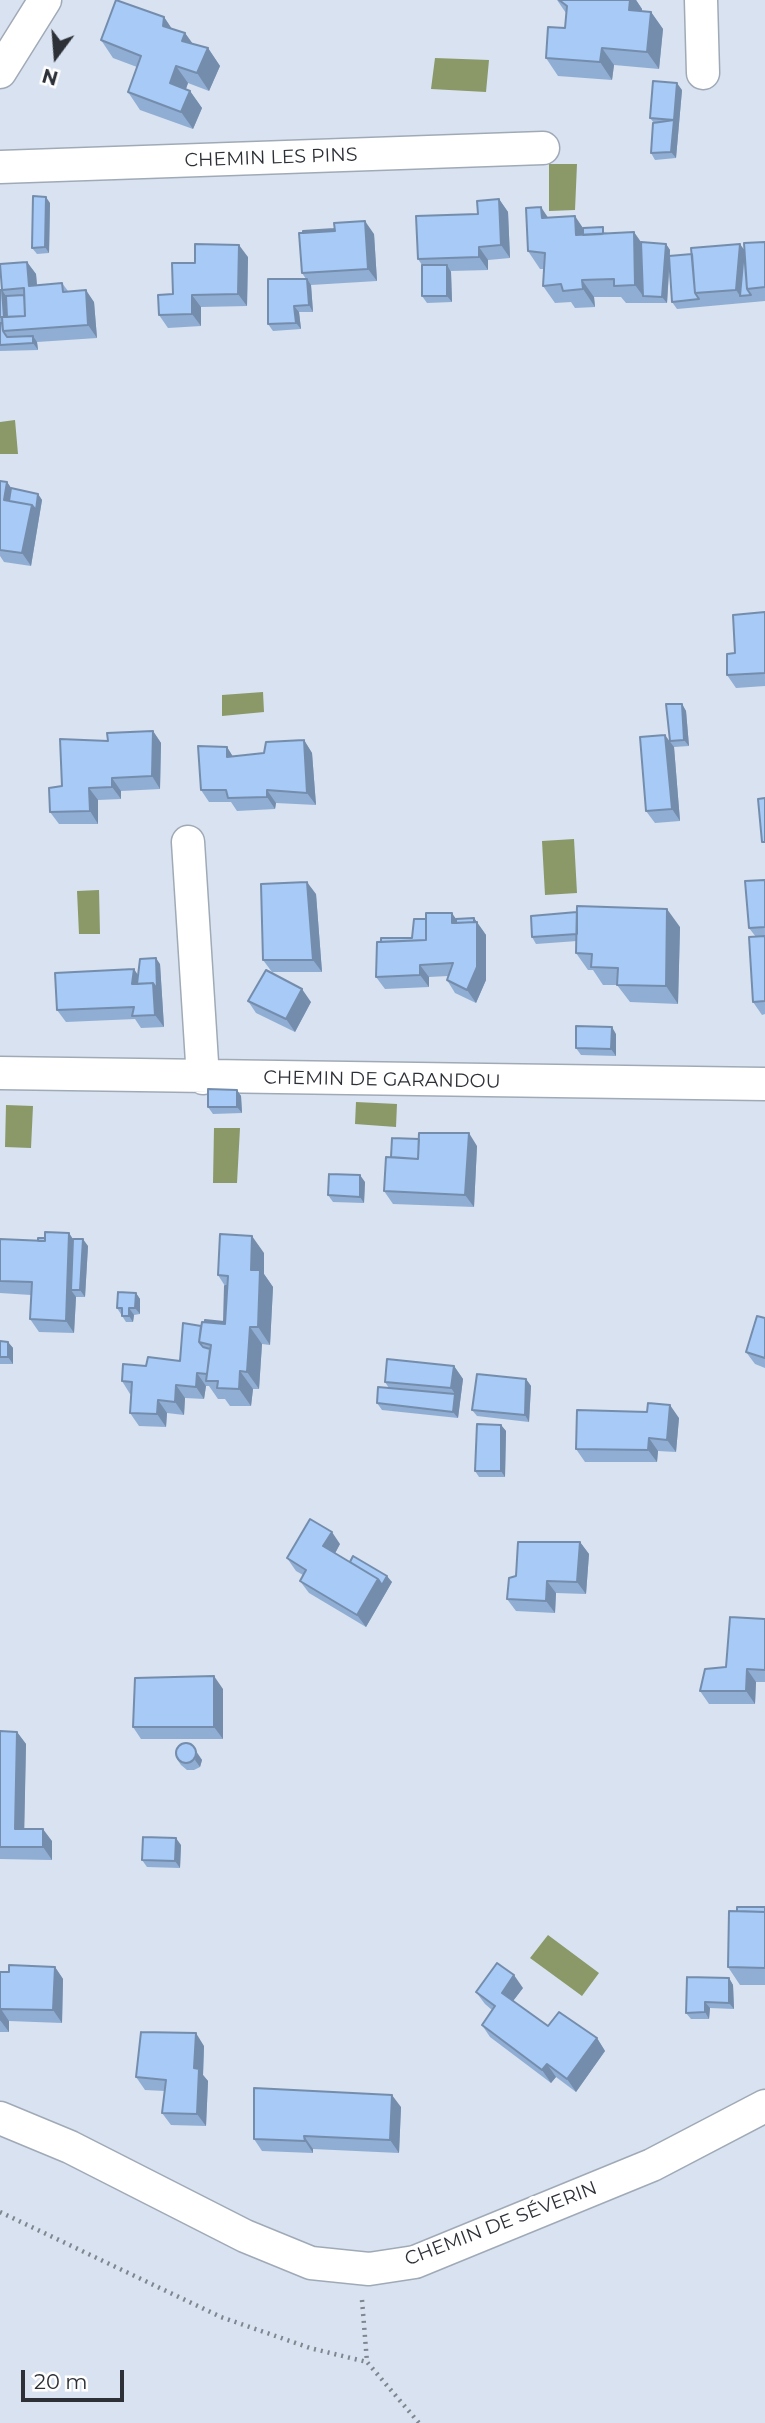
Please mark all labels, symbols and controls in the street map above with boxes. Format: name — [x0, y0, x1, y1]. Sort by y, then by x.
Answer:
north arrow — [21, 21, 91, 91]
text: N — [40, 63, 61, 90]
street label: CHEMIN LES PINS — [184, 144, 358, 172]
street label: CHEMIN DE GARANDOU — [263, 1067, 501, 1093]
street label: CHEMIN DE SÉVERIN — [402, 2177, 600, 2271]
scale bar — [24, 2356, 128, 2400]
text: 20 m — [34, 2369, 88, 2394]

